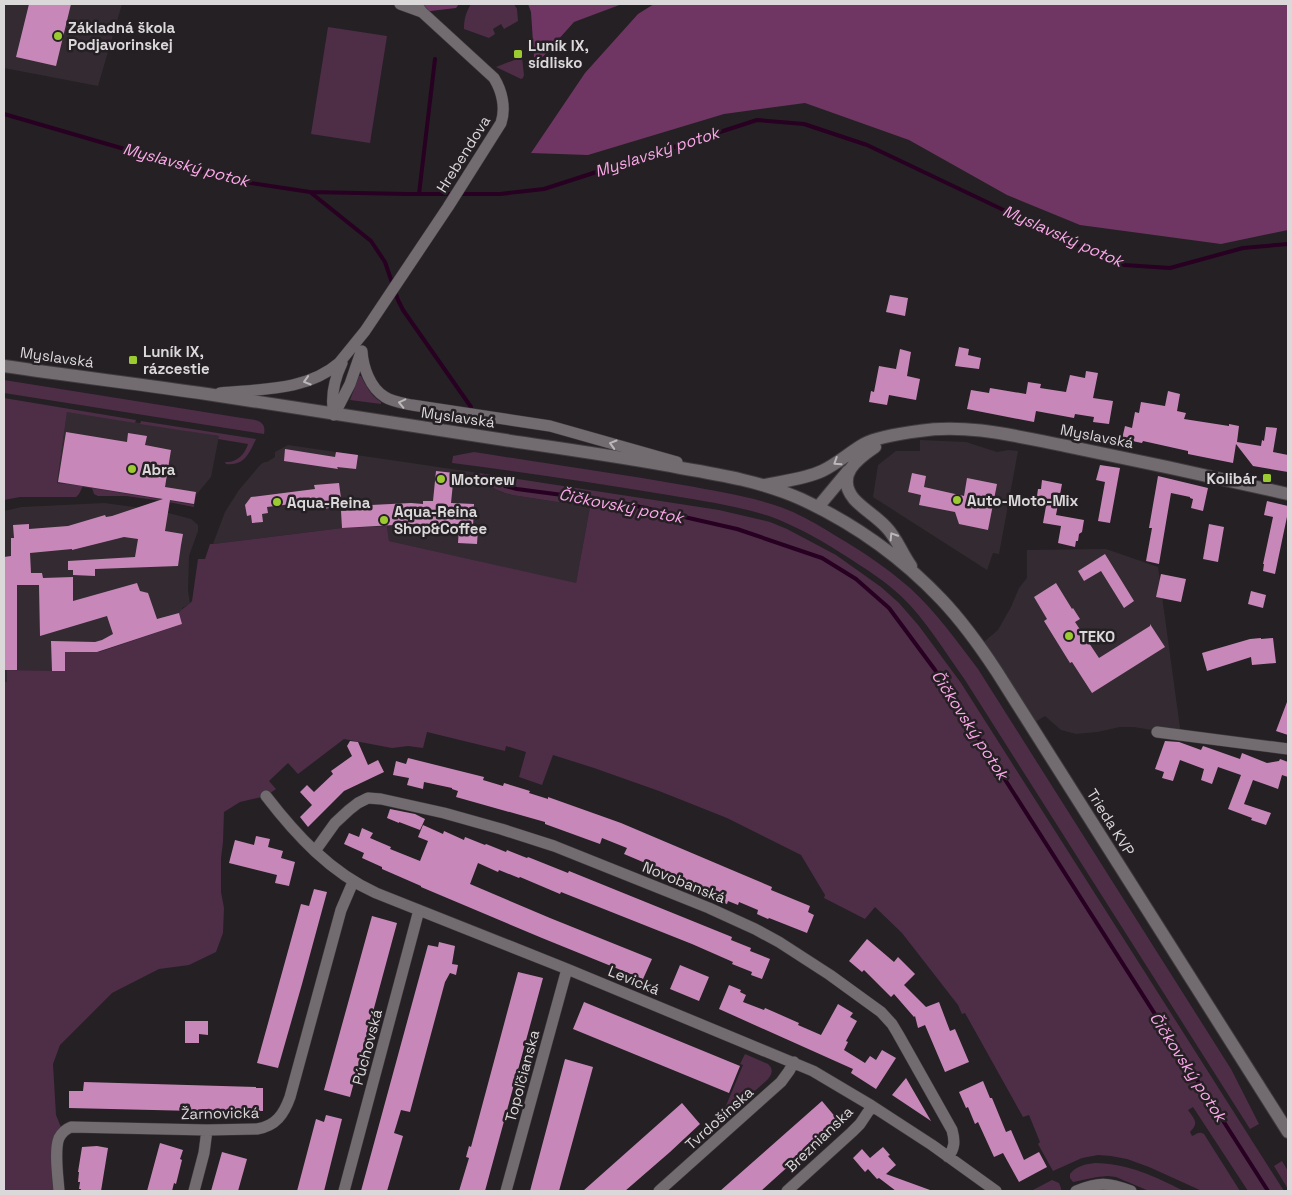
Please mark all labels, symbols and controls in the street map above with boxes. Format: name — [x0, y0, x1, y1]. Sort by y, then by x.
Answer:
place label: Základná škola Podjavorinskej — [68, 18, 176, 54]
marker: Základná škola Podjavorinskej — [52, 30, 64, 42]
place label: Luník IX, sídlisko — [528, 36, 589, 72]
marker: Luník IX, sídlisko — [512, 48, 524, 60]
street label: Hrebendova — [432, 112, 494, 196]
water label: Myslavský potok — [592, 121, 724, 182]
water label: Myslavský potok — [121, 138, 254, 193]
water label: Myslavský potok — [1000, 200, 1129, 273]
street label: Myslavská — [19, 342, 95, 372]
place label: Luník IX, rázcestie — [143, 342, 210, 378]
marker: Luník IX, rázcestie — [127, 354, 139, 366]
one-way arrow — [303, 375, 311, 385]
one-way arrow — [398, 398, 407, 409]
street label: Myslavská — [420, 402, 496, 432]
street label: Myslavská — [1059, 420, 1136, 452]
one-way arrow — [609, 440, 617, 450]
one-way arrow — [834, 455, 843, 465]
place label: Abra — [142, 460, 176, 479]
marker: Abra — [126, 463, 138, 475]
place label: Kolibár — [1206, 469, 1257, 488]
place label: Motorew — [451, 470, 515, 489]
marker: Kolibár — [1261, 472, 1273, 484]
marker: Motorew — [435, 473, 447, 485]
water label: Čičkovský potok — [557, 484, 687, 529]
place label: Auto-Moto-Mix — [967, 491, 1079, 510]
place label: Aqua-Reina — [287, 493, 371, 512]
marker: Auto-Moto-Mix — [951, 494, 963, 506]
marker: Aqua-Reina — [271, 496, 283, 508]
place label: Aqua-Reina Shop&Coffee — [394, 502, 487, 538]
marker: Aqua-Reina Shop&Coffee — [378, 514, 390, 526]
one-way arrow — [889, 533, 899, 542]
place label: TEKO — [1079, 627, 1115, 646]
marker: TEKO — [1063, 630, 1075, 642]
water label: Čičkovský potok — [927, 666, 1014, 786]
street label: Trieda KVP — [1083, 785, 1139, 859]
street label: Novobanská — [640, 857, 729, 907]
street label: Levická — [605, 961, 663, 999]
street label: Púchovská — [348, 1007, 386, 1087]
water label: Čičkovský potok — [1145, 1008, 1232, 1128]
street label: Topoľčianska — [501, 1027, 544, 1124]
street label: Tvrdošínska — [681, 1082, 757, 1154]
street label: Breznianska — [781, 1102, 857, 1176]
street label: Žarnovická — [181, 1103, 260, 1123]

